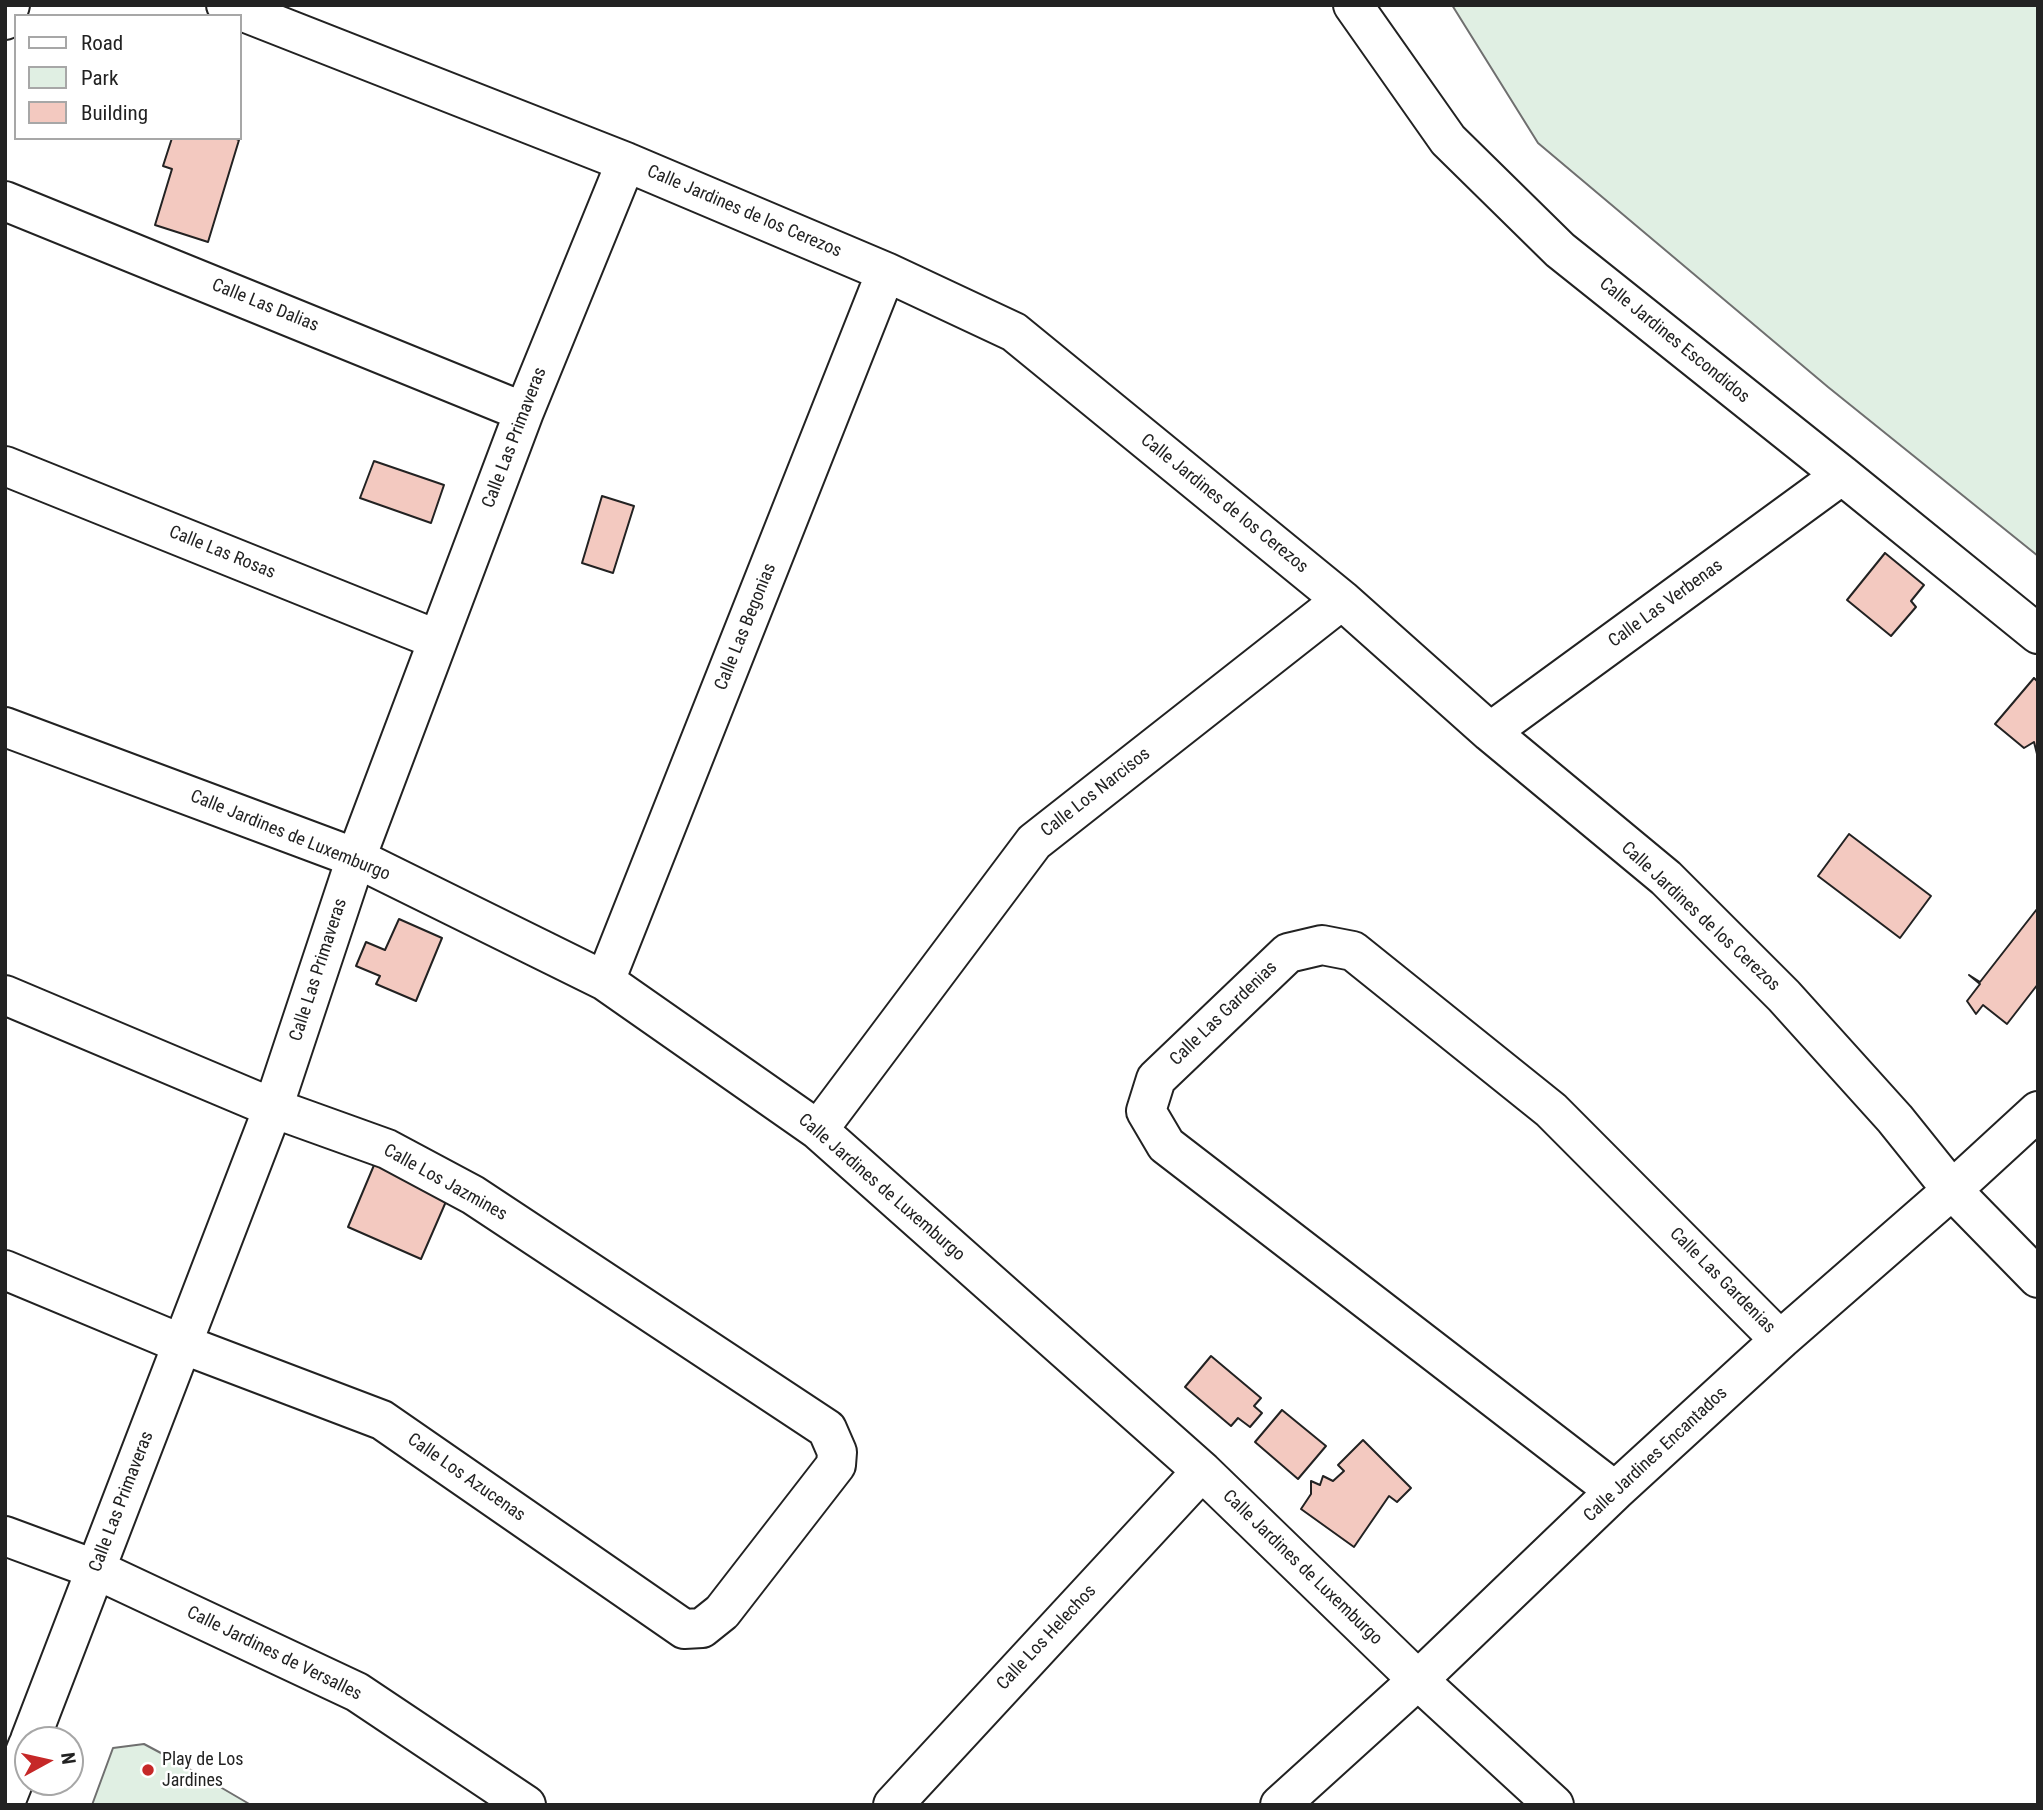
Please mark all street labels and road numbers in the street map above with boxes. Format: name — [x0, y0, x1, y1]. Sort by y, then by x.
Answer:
street label: Calle Jardines de los Cerezos — [643, 161, 845, 263]
street label: Calle Jardines Escondidos — [1594, 274, 1754, 408]
street label: Calle Las Dalias — [208, 275, 322, 337]
street label: Calle Las Primaveras — [478, 365, 552, 511]
street label: Calle Jardines de los Cerezos — [1136, 430, 1312, 578]
street label: Calle Las Rosas — [166, 522, 278, 584]
street label: Calle Las Verbenas — [1605, 555, 1727, 653]
street label: Calle Las Begonias — [711, 560, 781, 694]
street label: Calle Los Narcisos — [1037, 744, 1155, 842]
street label: Calle Jardines de Luxemburgo — [187, 786, 393, 886]
street label: Calle Jardines de los Cerezos — [1616, 838, 1784, 996]
street label: Calle Las Primaveras — [286, 896, 352, 1044]
street label: Calle Las Gardenias — [1166, 957, 1282, 1071]
street label: Calle Jardines de Luxemburgo — [793, 1110, 969, 1266]
street label: Calle Los Jazmines — [379, 1140, 511, 1226]
street label: Calle Las Gardenias — [1665, 1224, 1779, 1338]
street label: Calle Jardines Encantados — [1580, 1383, 1732, 1527]
street label: Calle Las Primaveras — [85, 1429, 159, 1575]
street label: Calle Los Azucenas — [403, 1429, 529, 1527]
street label: Calle Jardines de Luxemburgo — [1218, 1486, 1386, 1650]
street label: Calle Los Helechos — [993, 1581, 1101, 1695]
street label: Calle Jardines de Versalles — [183, 1602, 365, 1706]

